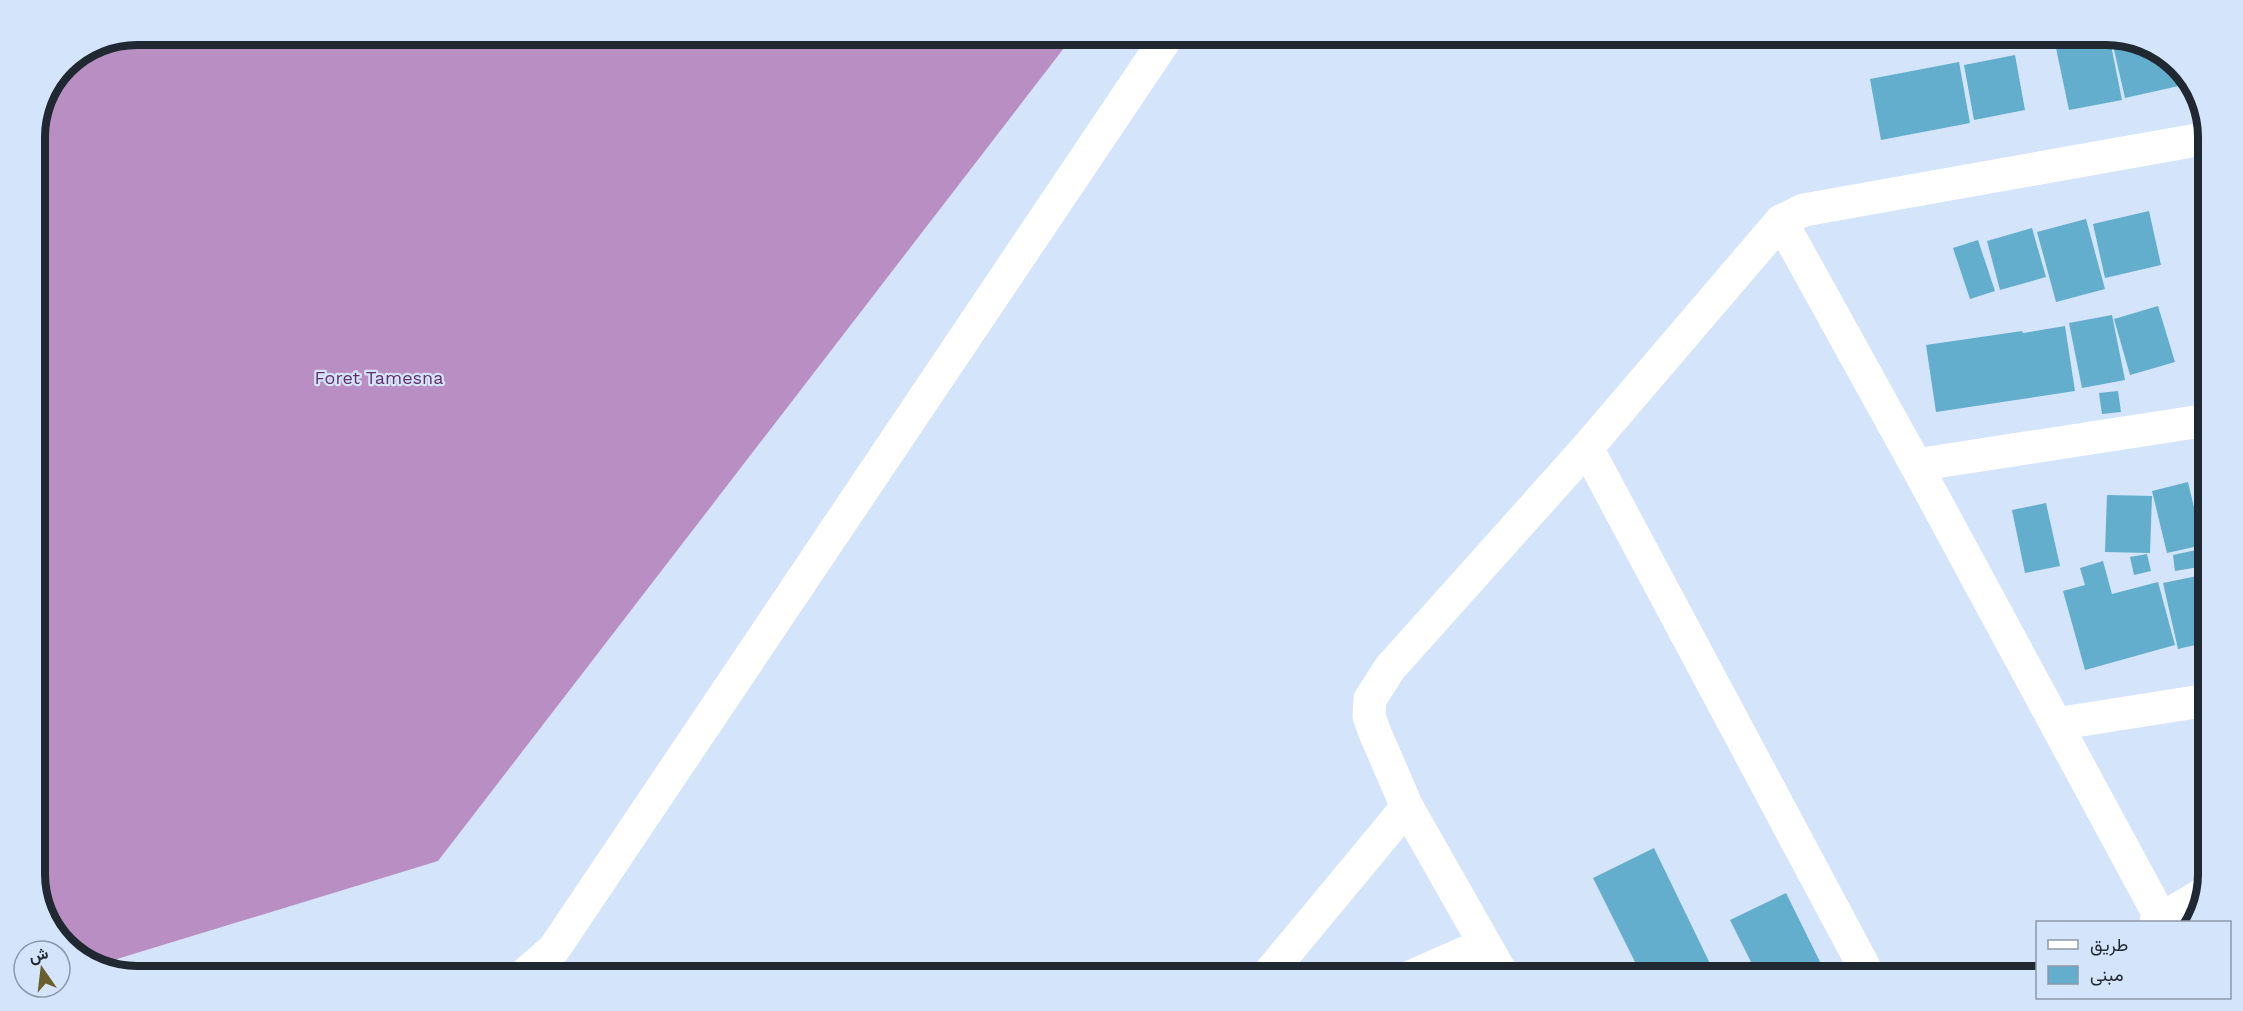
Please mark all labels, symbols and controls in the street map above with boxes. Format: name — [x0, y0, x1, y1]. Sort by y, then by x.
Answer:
park label: Foret Tamesna — [315, 367, 443, 388]
legend — [2036, 921, 2231, 999]
text: طريق — [2090, 934, 2128, 956]
north arrow — [12, 939, 72, 999]
text: ش — [27, 943, 50, 966]
text: مبنى — [2090, 964, 2124, 986]

